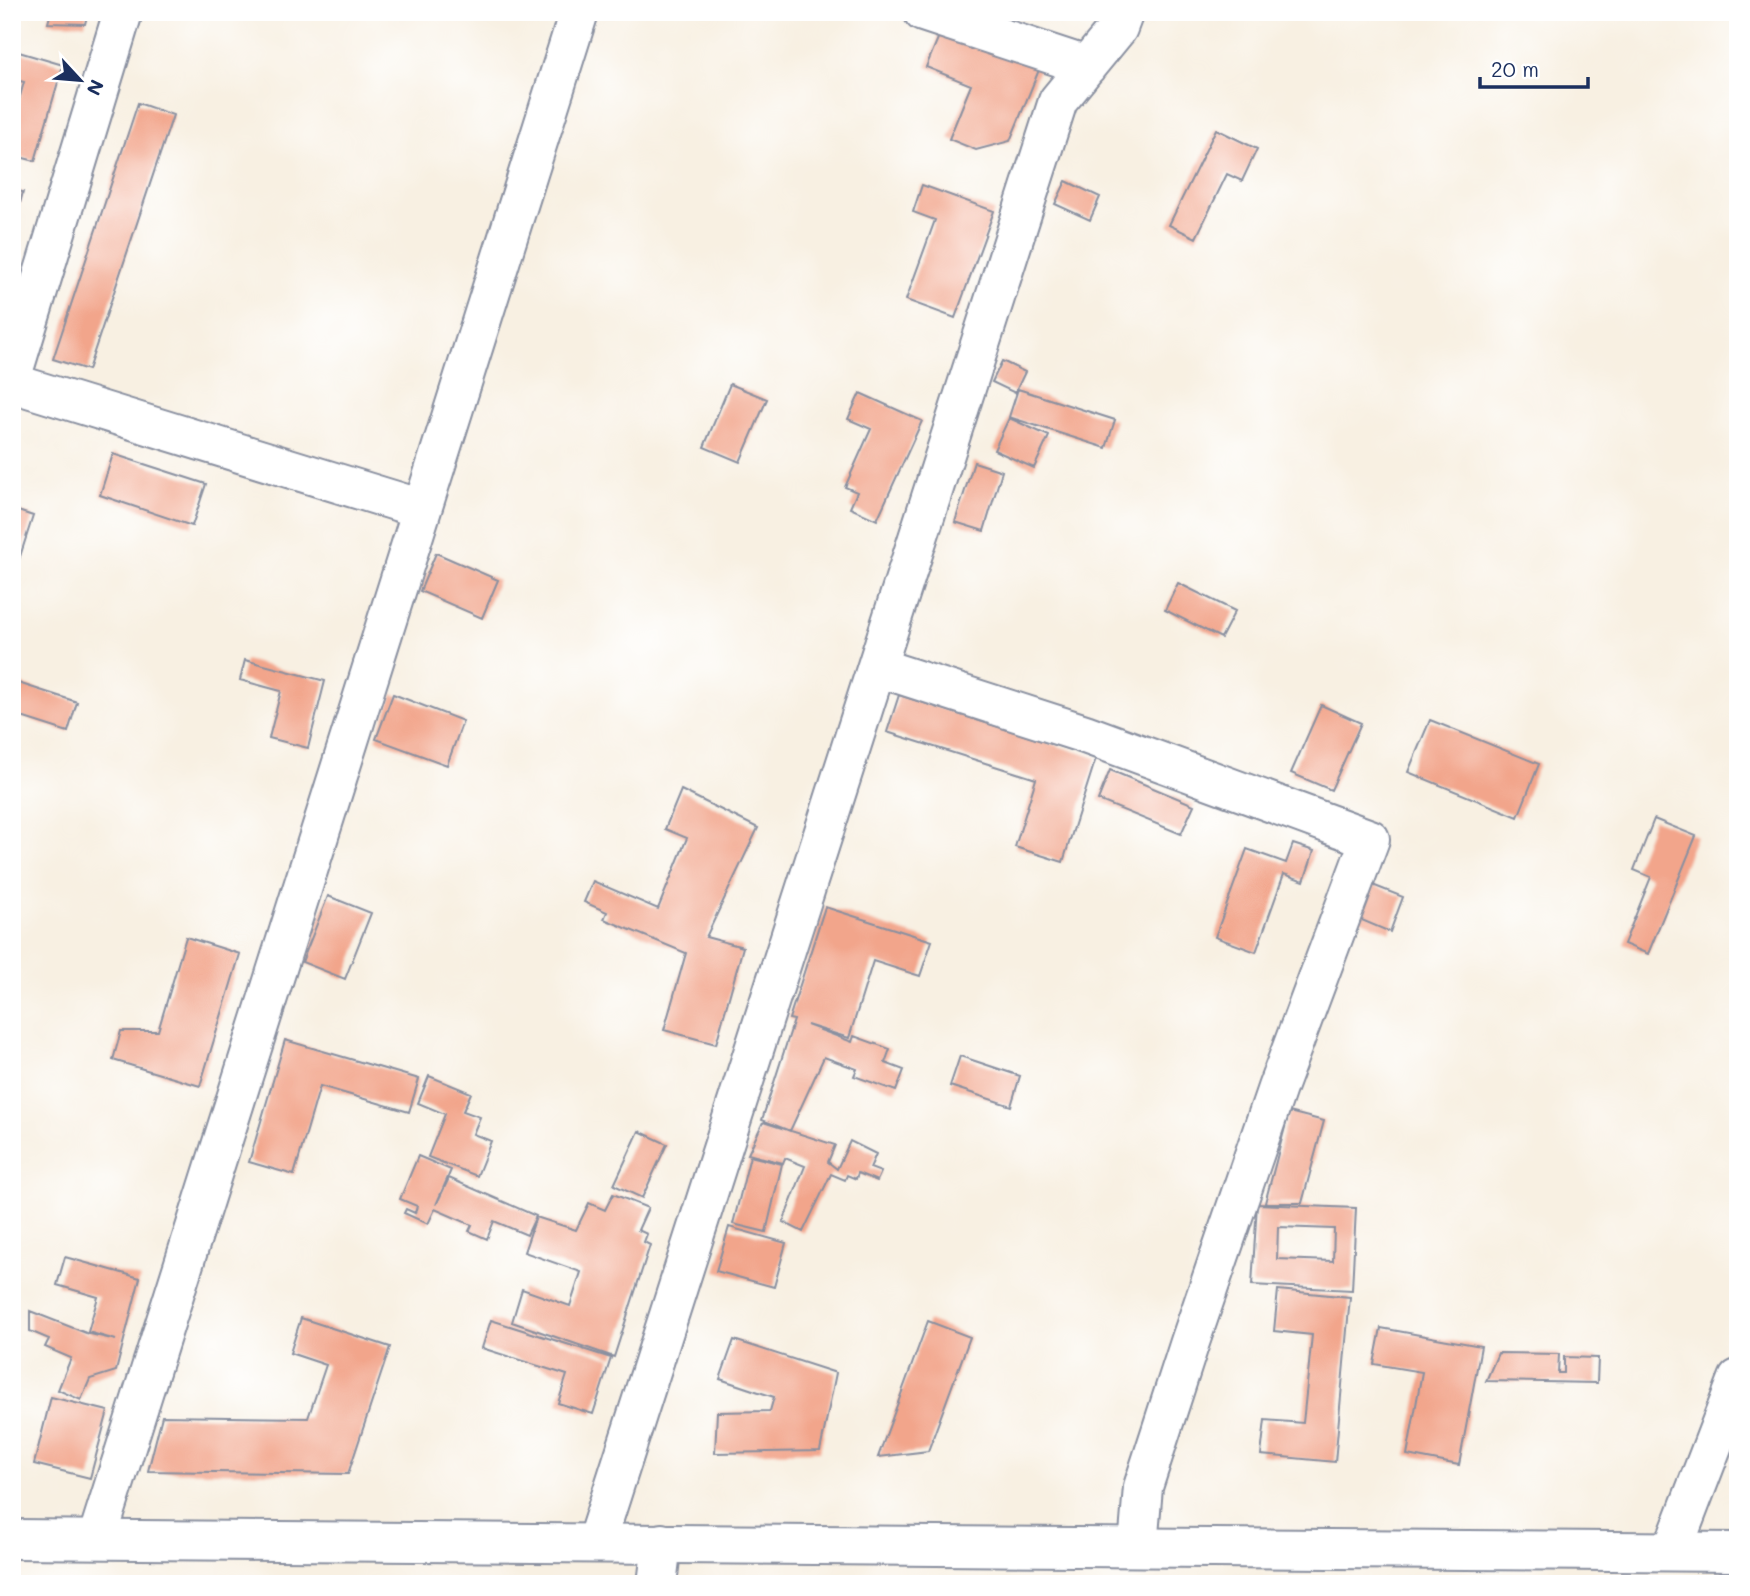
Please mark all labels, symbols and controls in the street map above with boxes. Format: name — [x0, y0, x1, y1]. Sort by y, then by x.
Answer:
north arrow — [46, 46, 116, 116]
scale bar — [1480, 46, 1589, 90]
text: 20 m — [1491, 55, 1539, 82]
text: N — [81, 76, 110, 100]

